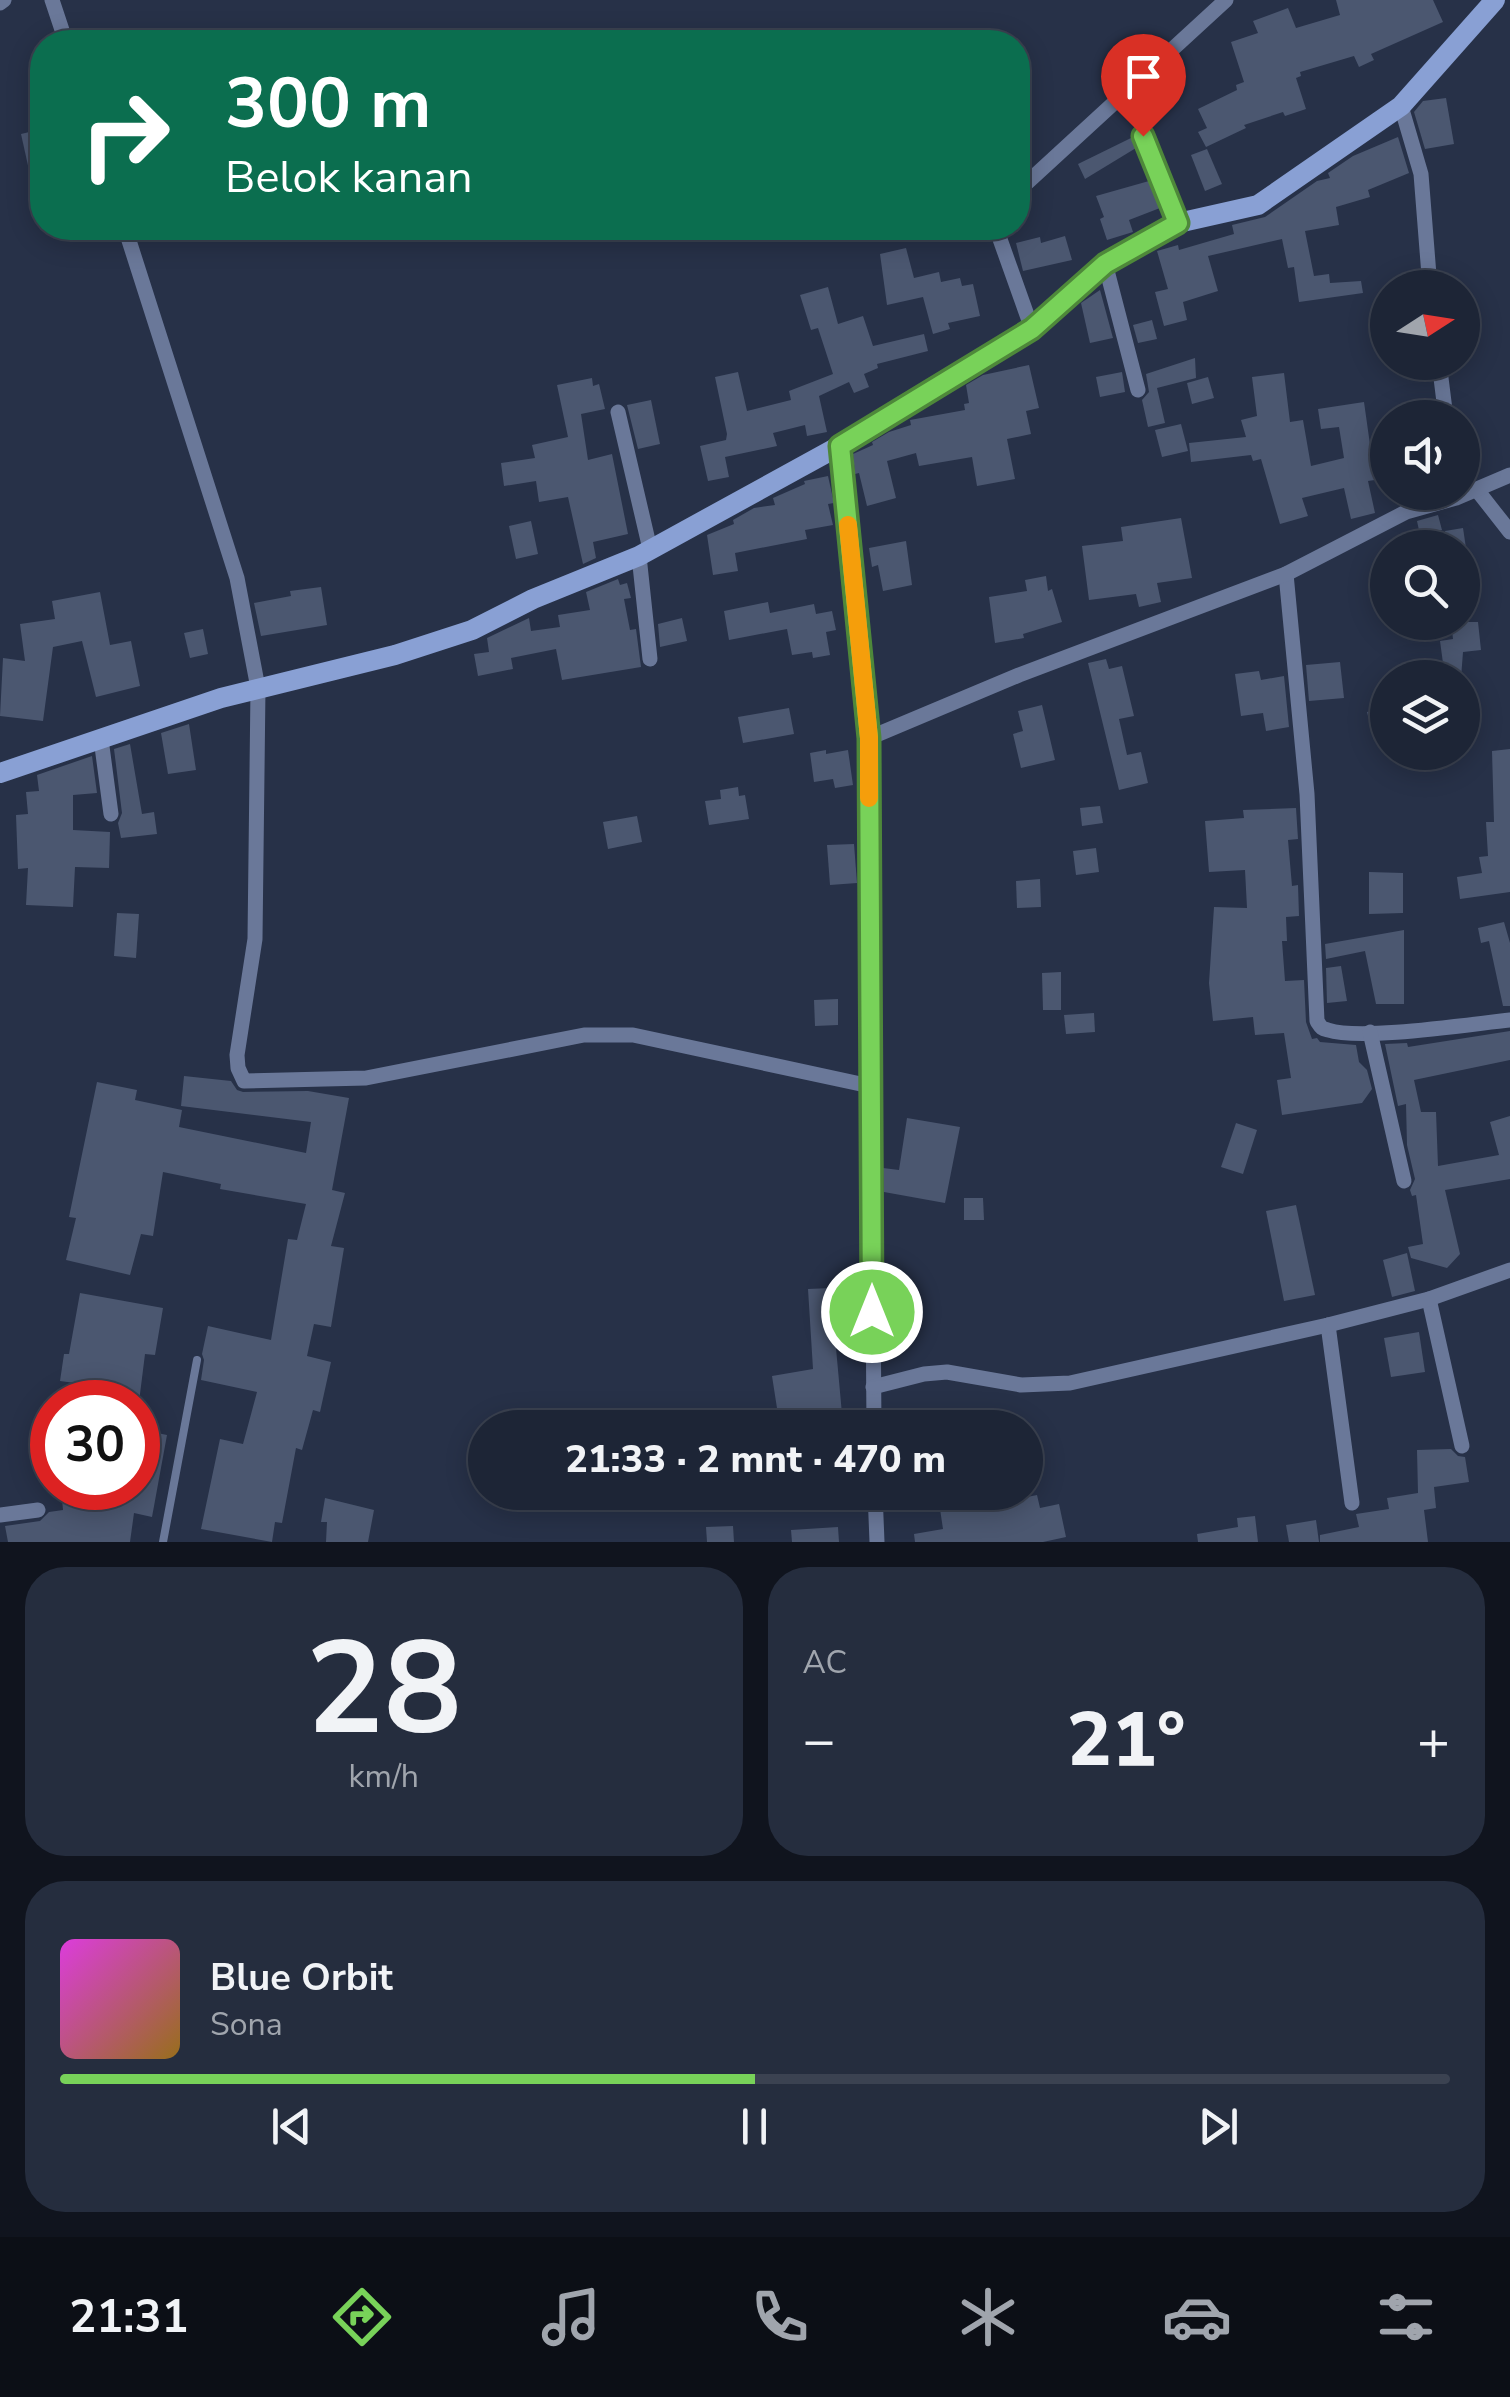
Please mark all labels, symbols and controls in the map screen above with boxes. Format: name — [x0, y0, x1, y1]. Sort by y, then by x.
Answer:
pin — [1101, 34, 1186, 137]
icon: arrive — [1116, 49, 1171, 104]
text: 300 m — [225, 56, 431, 152]
icon: right — [60, 70, 190, 200]
text: Belok kanan — [225, 147, 473, 208]
north arrow — [1370, 270, 1480, 380]
map controls — [1370, 270, 1480, 770]
button: sound — [1370, 400, 1480, 510]
button: search — [1370, 530, 1480, 640]
button: layers — [1370, 660, 1480, 770]
position arrow — [820, 1260, 924, 1364]
speed limit sign: 30 — [30, 1380, 160, 1510]
text: 21:33 · 2 mnt · 470 m — [565, 1434, 946, 1485]
text: 28 — [306, 1601, 462, 1778]
text: AC — [803, 1641, 847, 1684]
text: 21° — [1067, 1689, 1186, 1791]
text: − — [803, 1703, 836, 1778]
text: + — [1417, 1703, 1450, 1778]
text: km/h — [348, 1755, 419, 1798]
text: Blue Orbit — [210, 1952, 393, 2003]
text: Sona — [210, 2003, 283, 2046]
icon: previous — [264, 2099, 319, 2154]
icon: pause — [727, 2099, 782, 2154]
icon: next — [1191, 2099, 1246, 2154]
icon: directions — [327, 2282, 397, 2352]
icon: music — [536, 2282, 606, 2352]
icon: phone — [745, 2282, 815, 2352]
icon: climate — [953, 2282, 1023, 2352]
icon: car — [1162, 2282, 1232, 2352]
icon: filters — [1371, 2282, 1441, 2352]
text: 21:31 — [69, 2287, 189, 2348]

